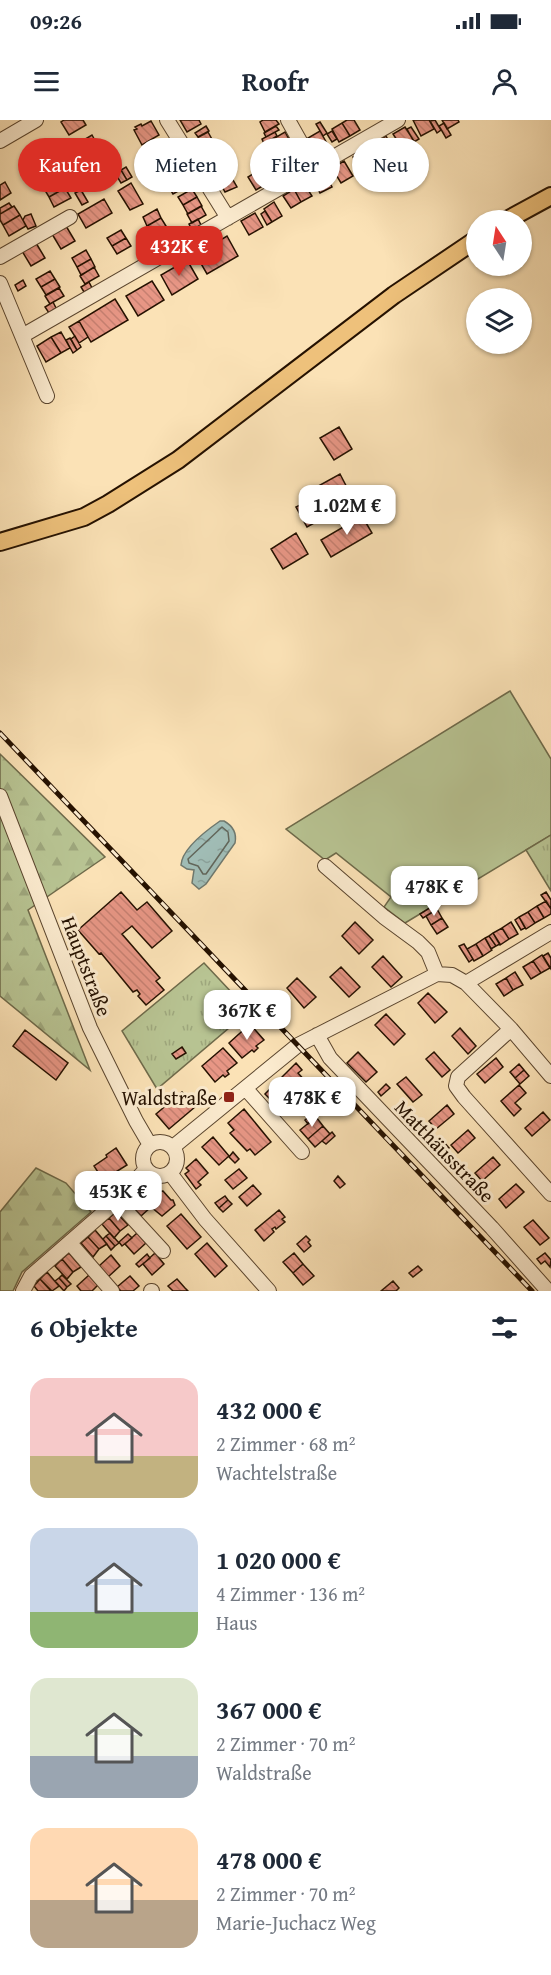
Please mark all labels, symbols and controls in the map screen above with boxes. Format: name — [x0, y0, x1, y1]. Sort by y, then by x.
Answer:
text: 09:26 — [30, 5, 82, 37]
text: Roofr — [242, 61, 309, 101]
icon: menu — [30, 65, 63, 98]
icon: person — [488, 65, 521, 98]
chip: Kaufen — [18, 138, 122, 192]
chip: Mieten — [134, 138, 238, 192]
chip: Filter — [250, 138, 340, 192]
chip: Neu — [352, 138, 429, 192]
north arrow — [466, 210, 532, 276]
map controls — [466, 210, 532, 354]
pin: 432K € — [130, 226, 228, 277]
text: 432K € — [150, 231, 208, 260]
button: layers — [466, 288, 532, 354]
pin: 1.02M € — [292, 485, 402, 536]
text: 1.02M € — [313, 490, 381, 519]
pin: 478K € — [385, 866, 483, 917]
text: 478K € — [405, 871, 463, 900]
street label: Hauptstraße — [55, 912, 119, 1020]
pin: 367K € — [198, 990, 296, 1041]
text: 367K € — [218, 995, 276, 1024]
pin: 478K € — [263, 1077, 361, 1128]
text: 478K € — [283, 1082, 341, 1111]
place label: Waldstraße — [121, 1083, 217, 1112]
marker: Waldstraße — [222, 1090, 236, 1104]
street label: Matthäusstraße — [388, 1093, 502, 1209]
pin: 453K € — [69, 1171, 167, 1222]
text: 453K € — [89, 1176, 147, 1205]
text: 6 Objekte — [30, 1308, 138, 1347]
icon: filters — [488, 1311, 521, 1344]
text: 432 000 € — [216, 1390, 322, 1429]
icon: home — [78, 1402, 150, 1474]
text: 2 Zimmer · 68 m² — [216, 1429, 355, 1458]
text: Wachtelstraße — [216, 1458, 337, 1487]
text: 1 020 000 € — [216, 1540, 341, 1579]
icon: home — [78, 1552, 150, 1624]
text: 4 Zimmer · 136 m² — [216, 1579, 365, 1608]
text: Haus — [216, 1608, 257, 1637]
text: 367 000 € — [216, 1690, 322, 1729]
icon: home — [78, 1702, 150, 1774]
text: 2 Zimmer · 70 m² — [216, 1729, 355, 1758]
text: Waldstraße — [216, 1758, 312, 1787]
text: 478 000 € — [216, 1840, 322, 1879]
icon: home — [78, 1852, 150, 1924]
text: 2 Zimmer · 70 m² — [216, 1879, 355, 1908]
text: Marie-Juchacz Weg — [216, 1908, 376, 1937]

